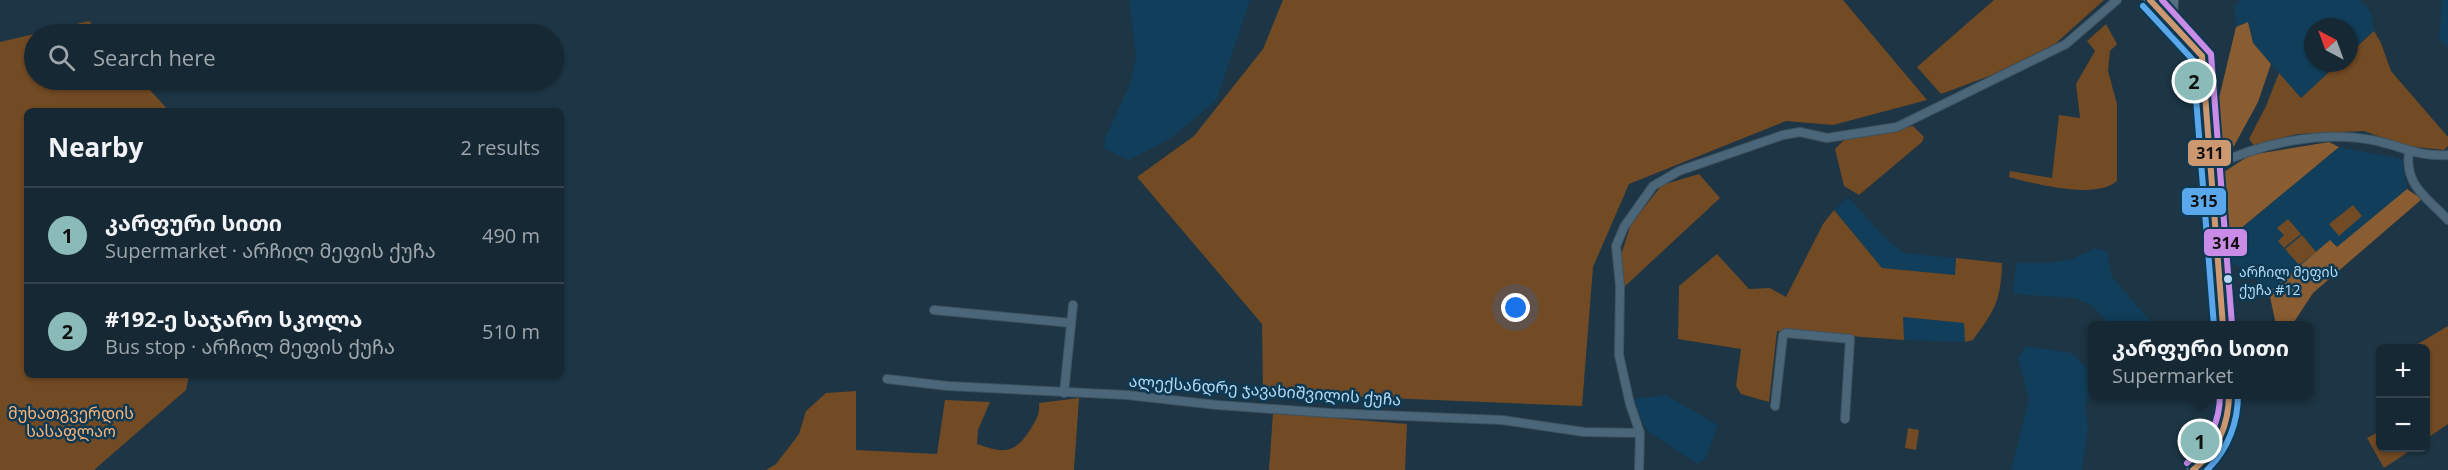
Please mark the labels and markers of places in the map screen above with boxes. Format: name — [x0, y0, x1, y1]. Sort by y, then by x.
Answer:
pin: 2 — [2174, 58, 2214, 104]
place label: არჩილ მეფის ქუჩა #12 — [2239, 262, 2338, 299]
marker: არჩილ მეფის ქუჩა #12 — [2222, 273, 2234, 285]
pin: 1 — [2180, 418, 2220, 464]

